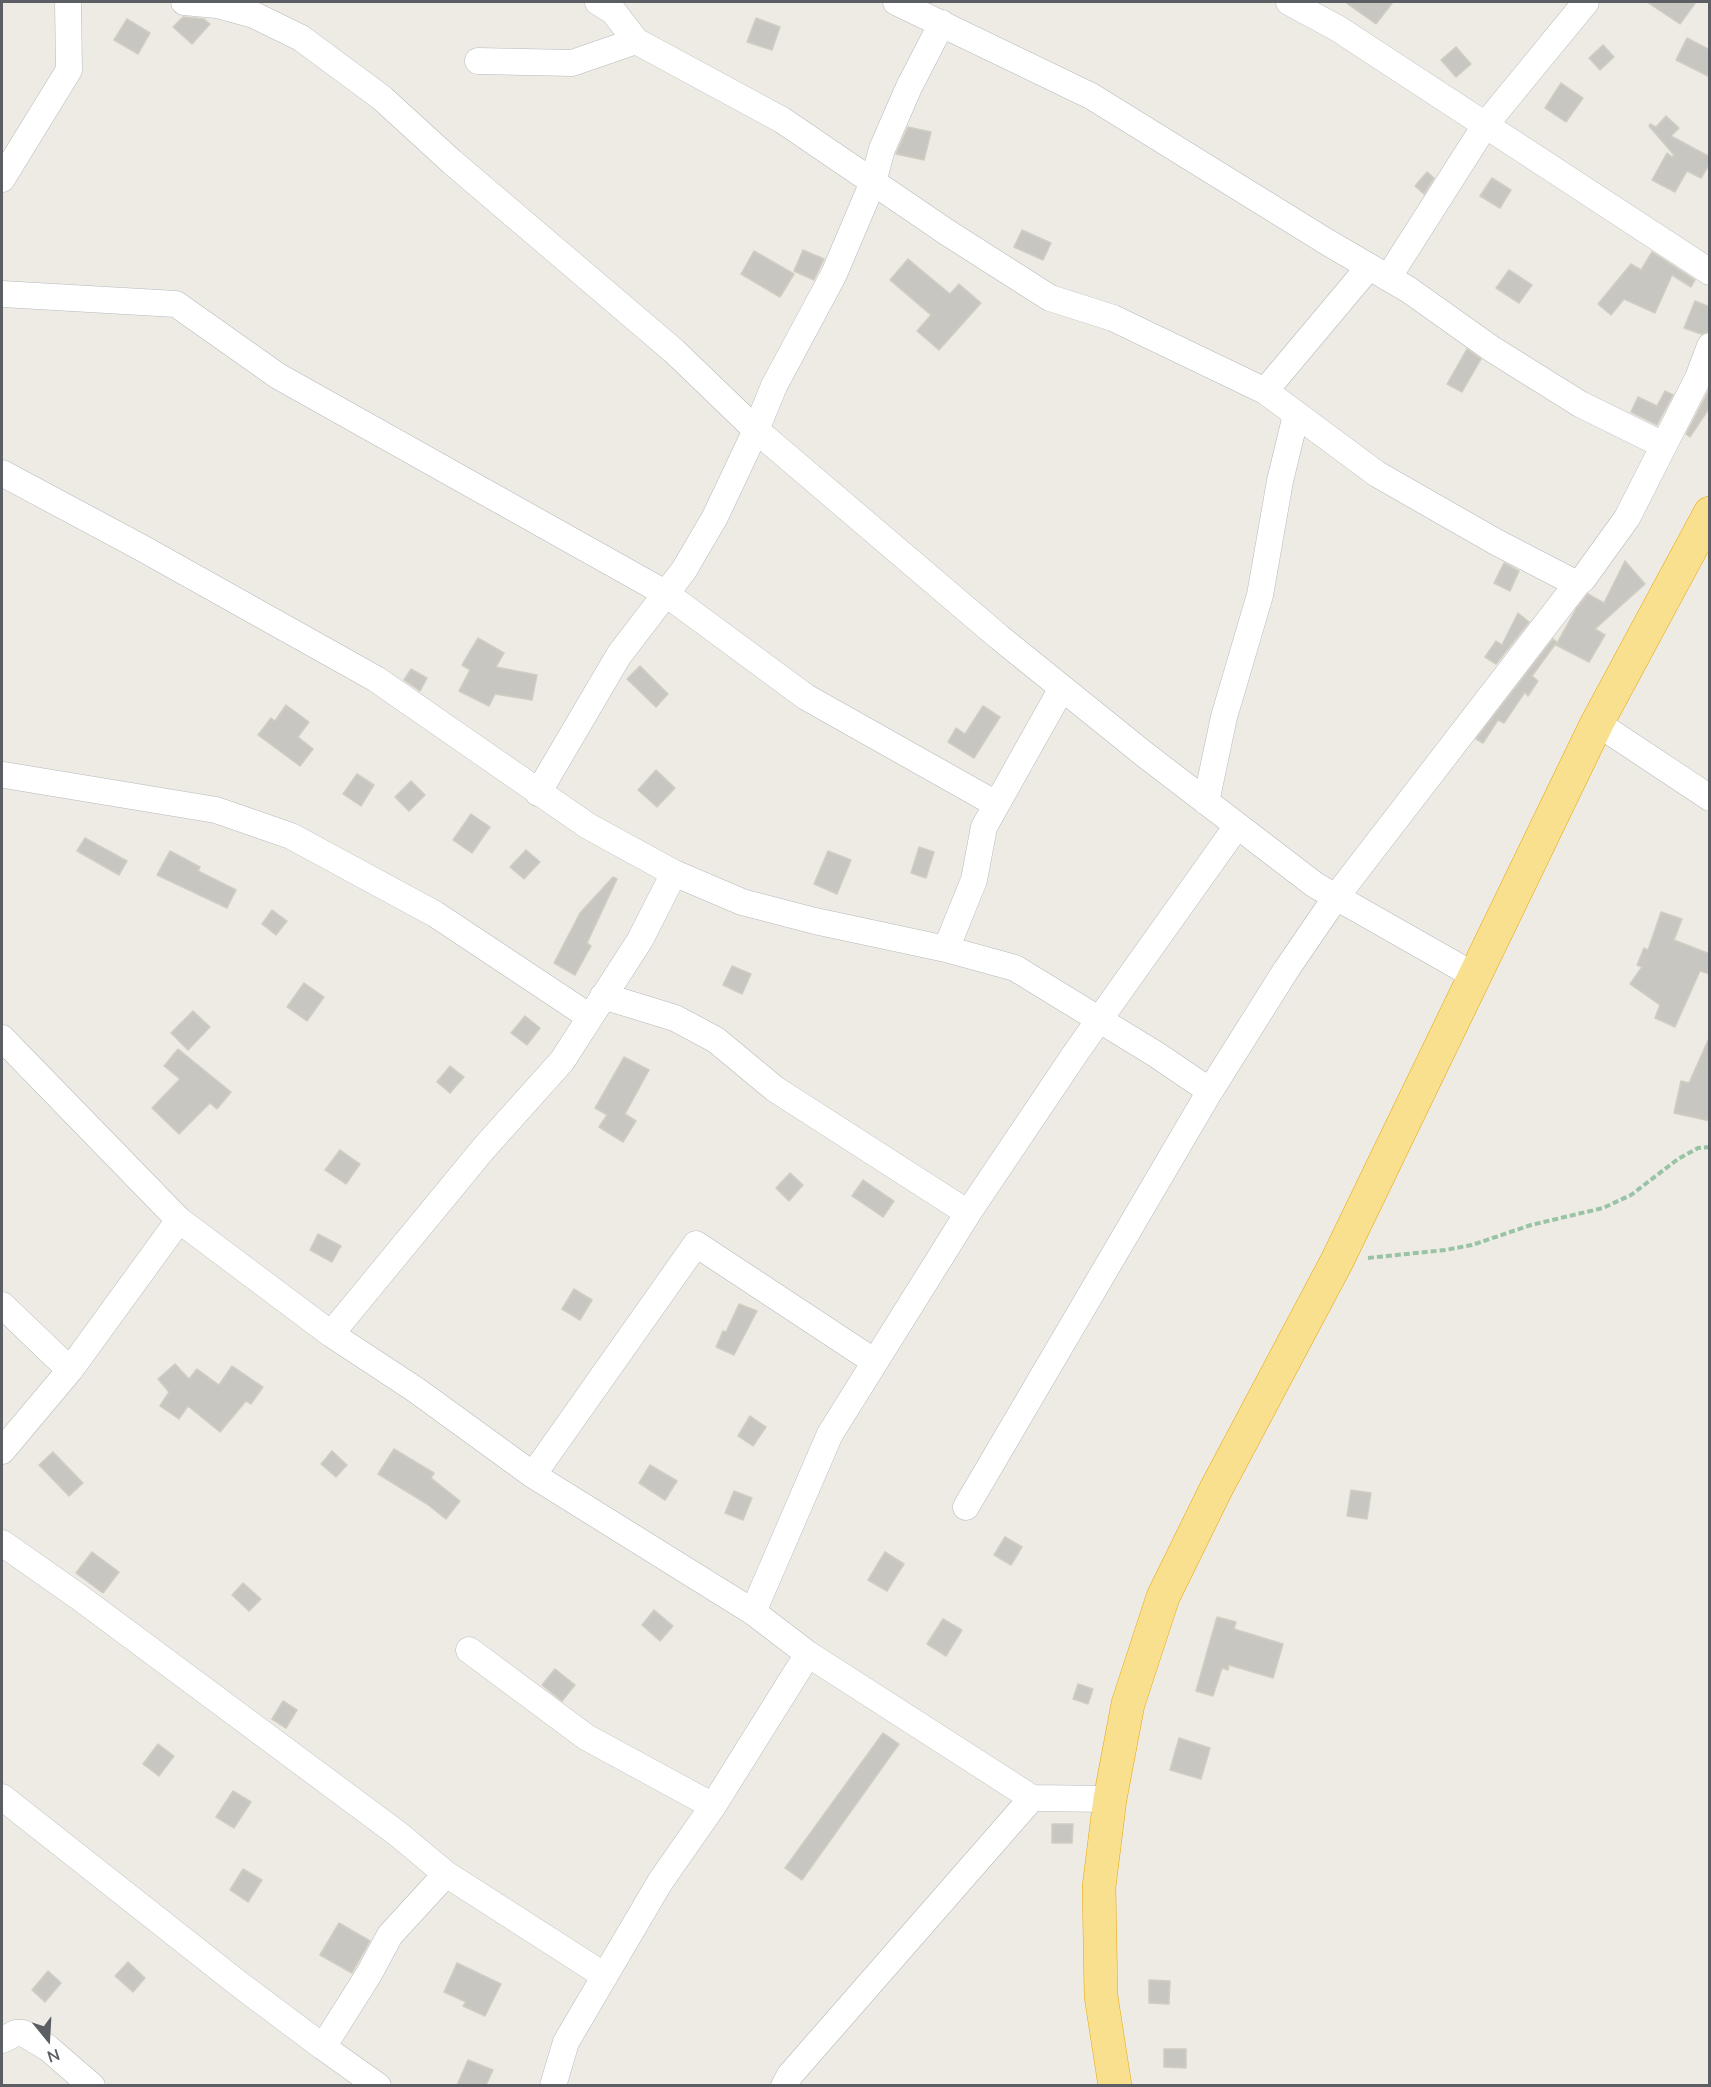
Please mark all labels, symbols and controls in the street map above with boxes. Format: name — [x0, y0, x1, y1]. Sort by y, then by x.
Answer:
north arrow — [18, 2009, 78, 2069]
text: N — [45, 2045, 62, 2067]

